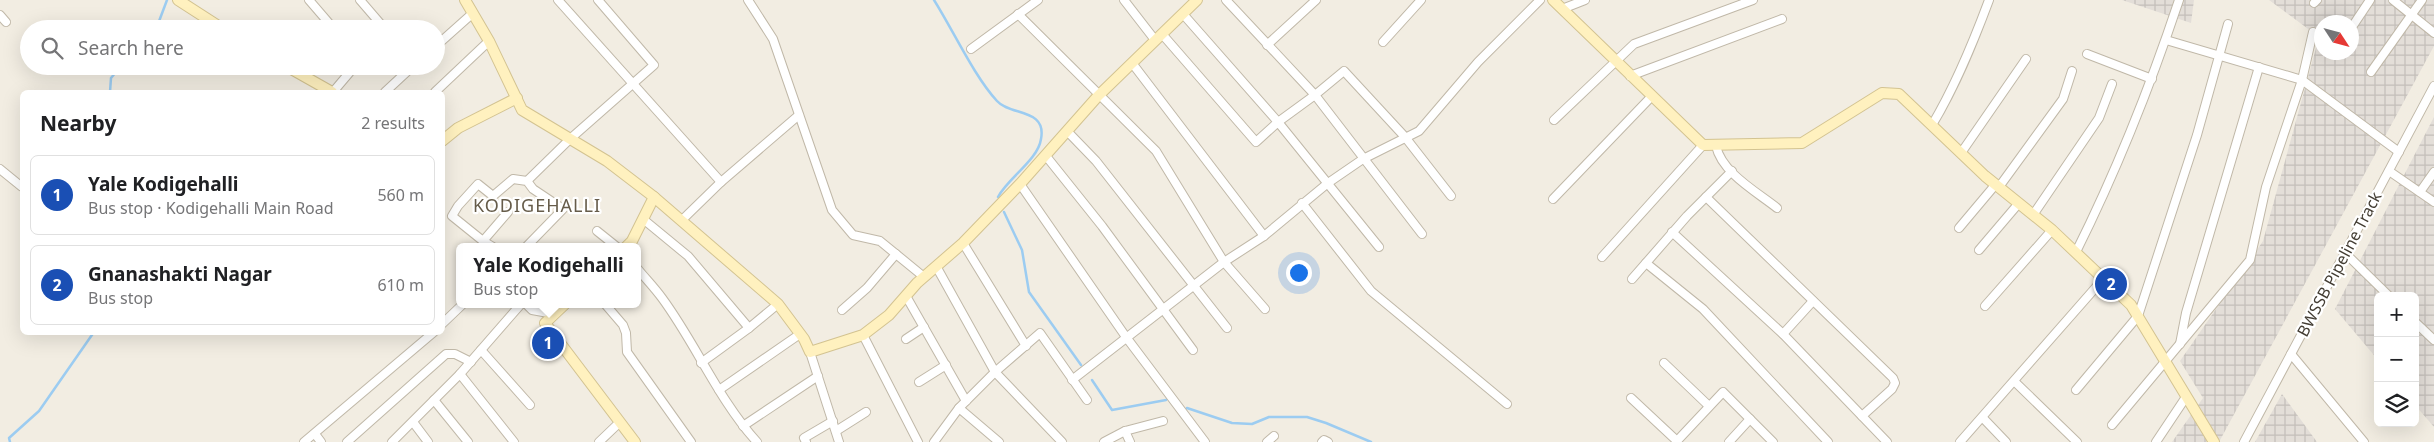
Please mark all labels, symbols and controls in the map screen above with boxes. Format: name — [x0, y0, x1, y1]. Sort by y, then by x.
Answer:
north arrow — [2314, 15, 2359, 60]
search box — [20, 20, 445, 75]
icon: search — [38, 34, 66, 62]
text: Search here — [78, 35, 184, 61]
text: Nearby — [40, 109, 116, 137]
text: 2 results — [361, 112, 425, 134]
text: Yale Kodigehalli — [88, 171, 239, 197]
text: 1 — [52, 184, 62, 206]
text: 560 m — [377, 184, 424, 206]
street label: BWSSB Pipeline Track — [2291, 187, 2387, 340]
district label: KODIGEHALLI — [473, 193, 601, 217]
text: Bus stop · Kodigehalli Main Road — [88, 197, 334, 219]
popup — [456, 243, 641, 308]
text: Yale Kodigehalli — [473, 252, 624, 278]
your location — [1286, 260, 1312, 286]
text: Gnanashakti Nagar — [88, 261, 272, 287]
pin: 2 — [2095, 265, 2127, 303]
text: 2 — [52, 274, 62, 296]
text: 610 m — [377, 274, 424, 296]
text: Bus stop — [473, 278, 538, 300]
text: Bus stop — [88, 287, 153, 309]
map controls — [2374, 292, 2419, 427]
button: + — [2374, 292, 2419, 337]
pin: 1 — [532, 324, 564, 362]
button: − — [2374, 337, 2419, 382]
button: layers — [2374, 382, 2419, 427]

